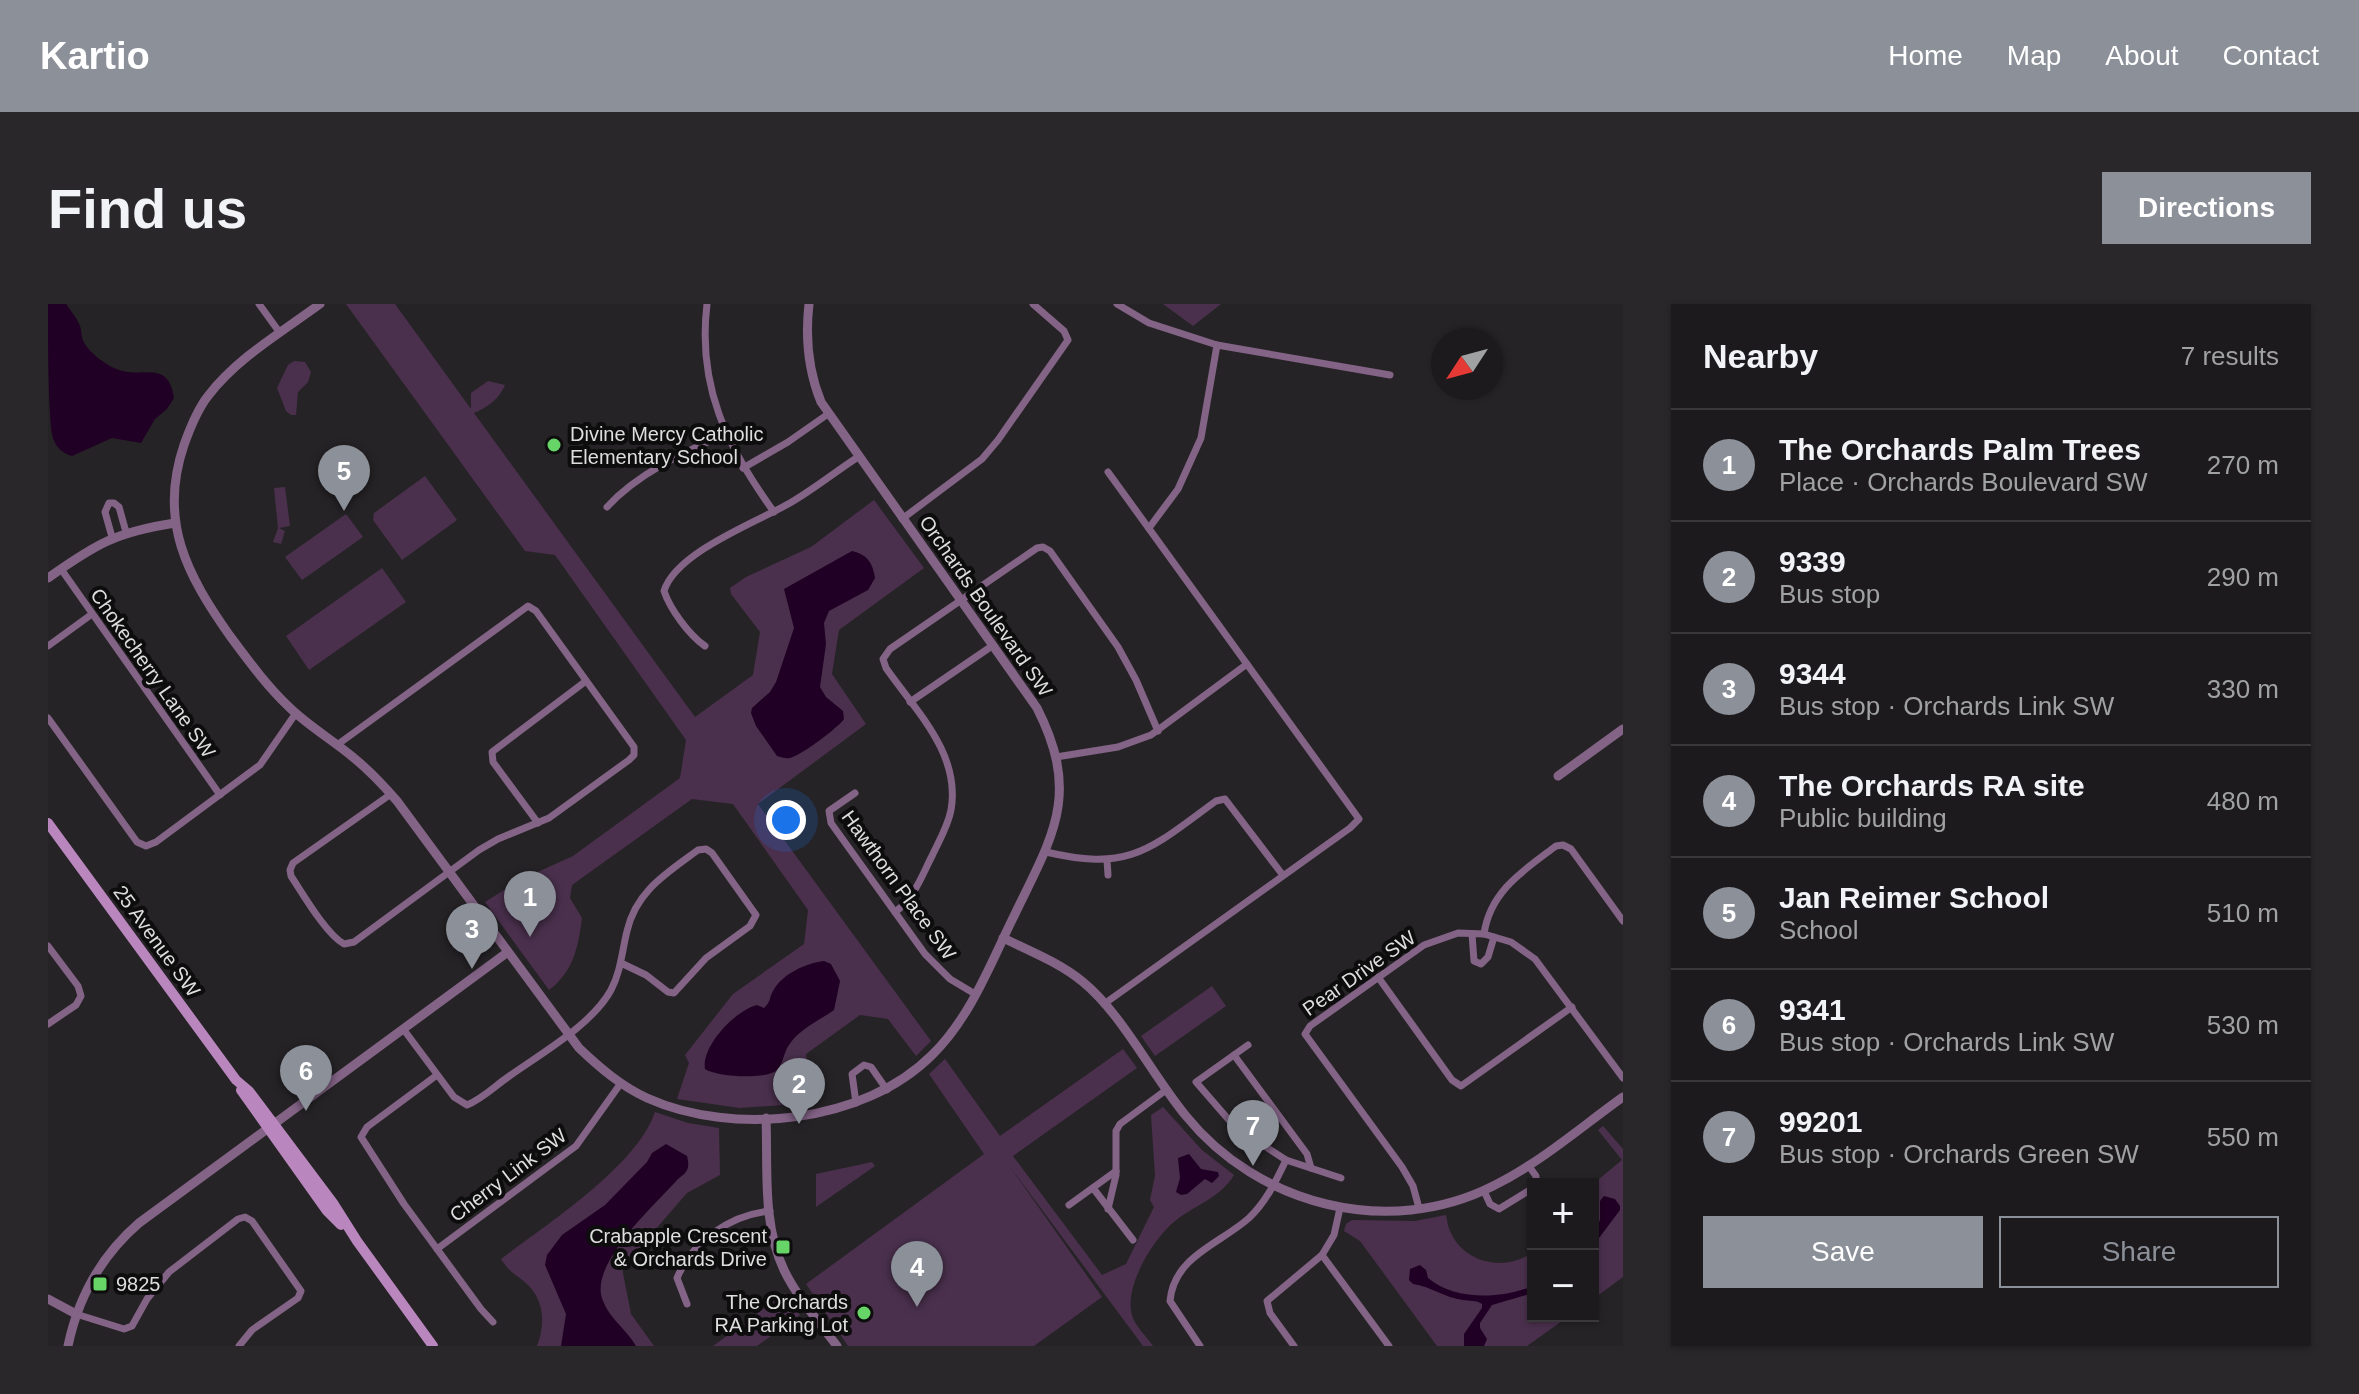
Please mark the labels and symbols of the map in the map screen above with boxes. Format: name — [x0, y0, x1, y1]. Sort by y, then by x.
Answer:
north arrow — [1431, 328, 1503, 400]
place label: Divine Mercy Catholic Elementary School — [570, 423, 763, 468]
marker: Divine Mercy Catholic Elementary School — [545, 436, 563, 454]
pin: 5 — [318, 445, 370, 511]
street label: Orchards Boulevard SW — [915, 511, 1057, 701]
street label: Chokecherry Lane SW — [86, 584, 220, 762]
your location — [766, 800, 806, 840]
street label: Hawthorn Place SW — [838, 806, 961, 964]
pin: 1 — [504, 871, 556, 937]
street label: 25 Avenue SW — [109, 881, 205, 1001]
pin: 3 — [446, 903, 498, 969]
street label: Pear Drive SW — [1299, 926, 1420, 1020]
pin: 6 — [280, 1045, 332, 1111]
pin: 2 — [773, 1058, 825, 1124]
pin: 7 — [1227, 1100, 1279, 1166]
street label: Cherry Link SW — [445, 1124, 571, 1226]
place label: Crabapple Crescent & Orchards Drive — [589, 1225, 767, 1270]
marker: Crabapple Crescent & Orchards Drive — [774, 1238, 792, 1256]
pin: 4 — [891, 1241, 943, 1307]
place label: 9825 — [116, 1273, 161, 1295]
marker: 9825 — [91, 1275, 109, 1293]
place label: The Orchards RA Parking Lot — [715, 1291, 848, 1336]
marker: The Orchards RA Parking Lot — [855, 1304, 873, 1322]

